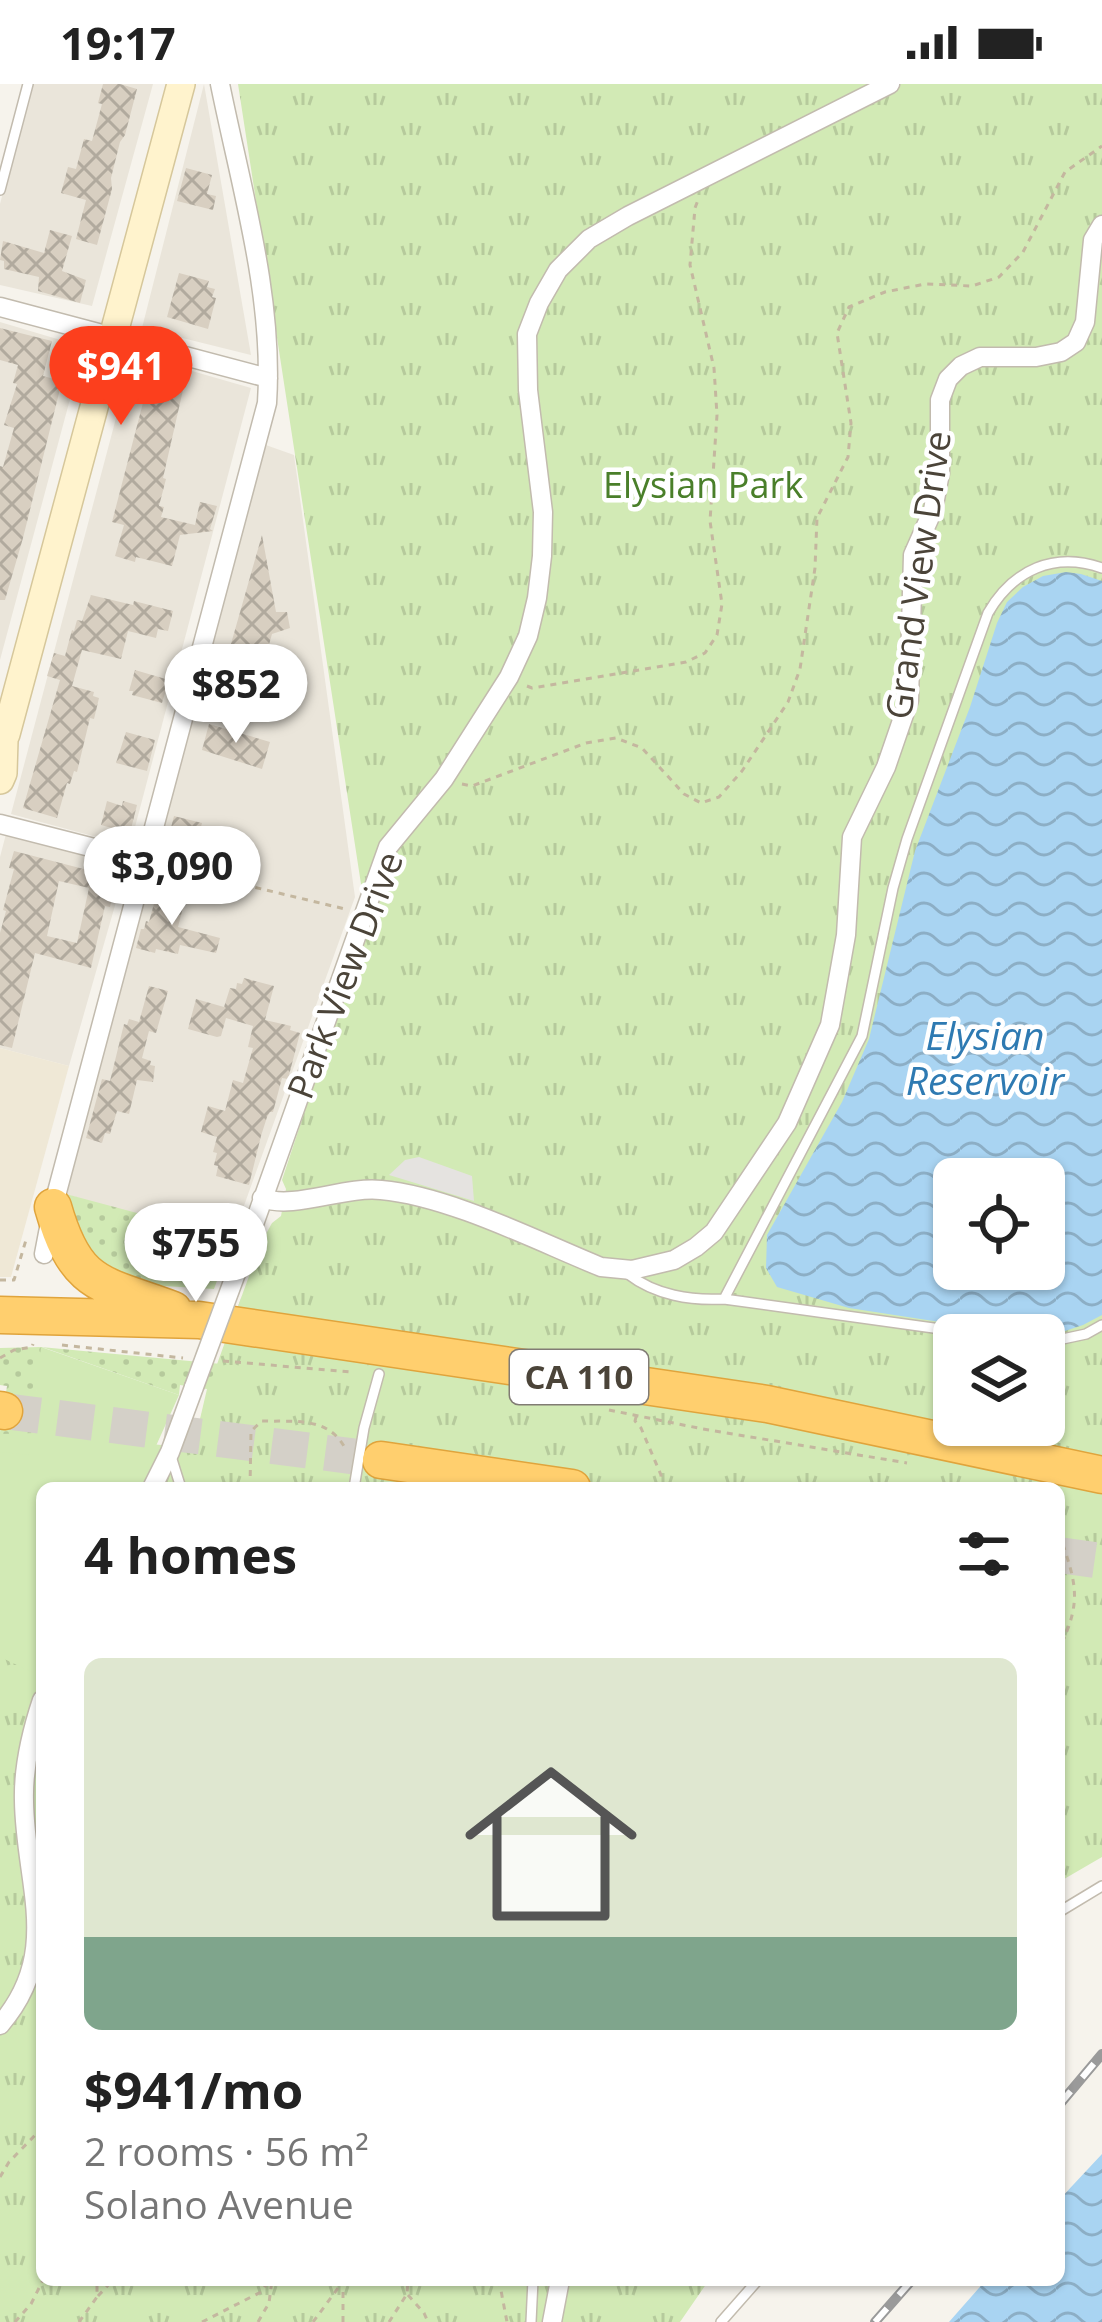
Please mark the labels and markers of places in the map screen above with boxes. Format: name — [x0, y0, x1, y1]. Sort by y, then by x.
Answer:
pin: $941 — [50, 326, 192, 428]
pin: $852 — [165, 644, 307, 746]
pin: $3,090 — [74, 826, 270, 928]
pin: $755 — [125, 1203, 267, 1305]

